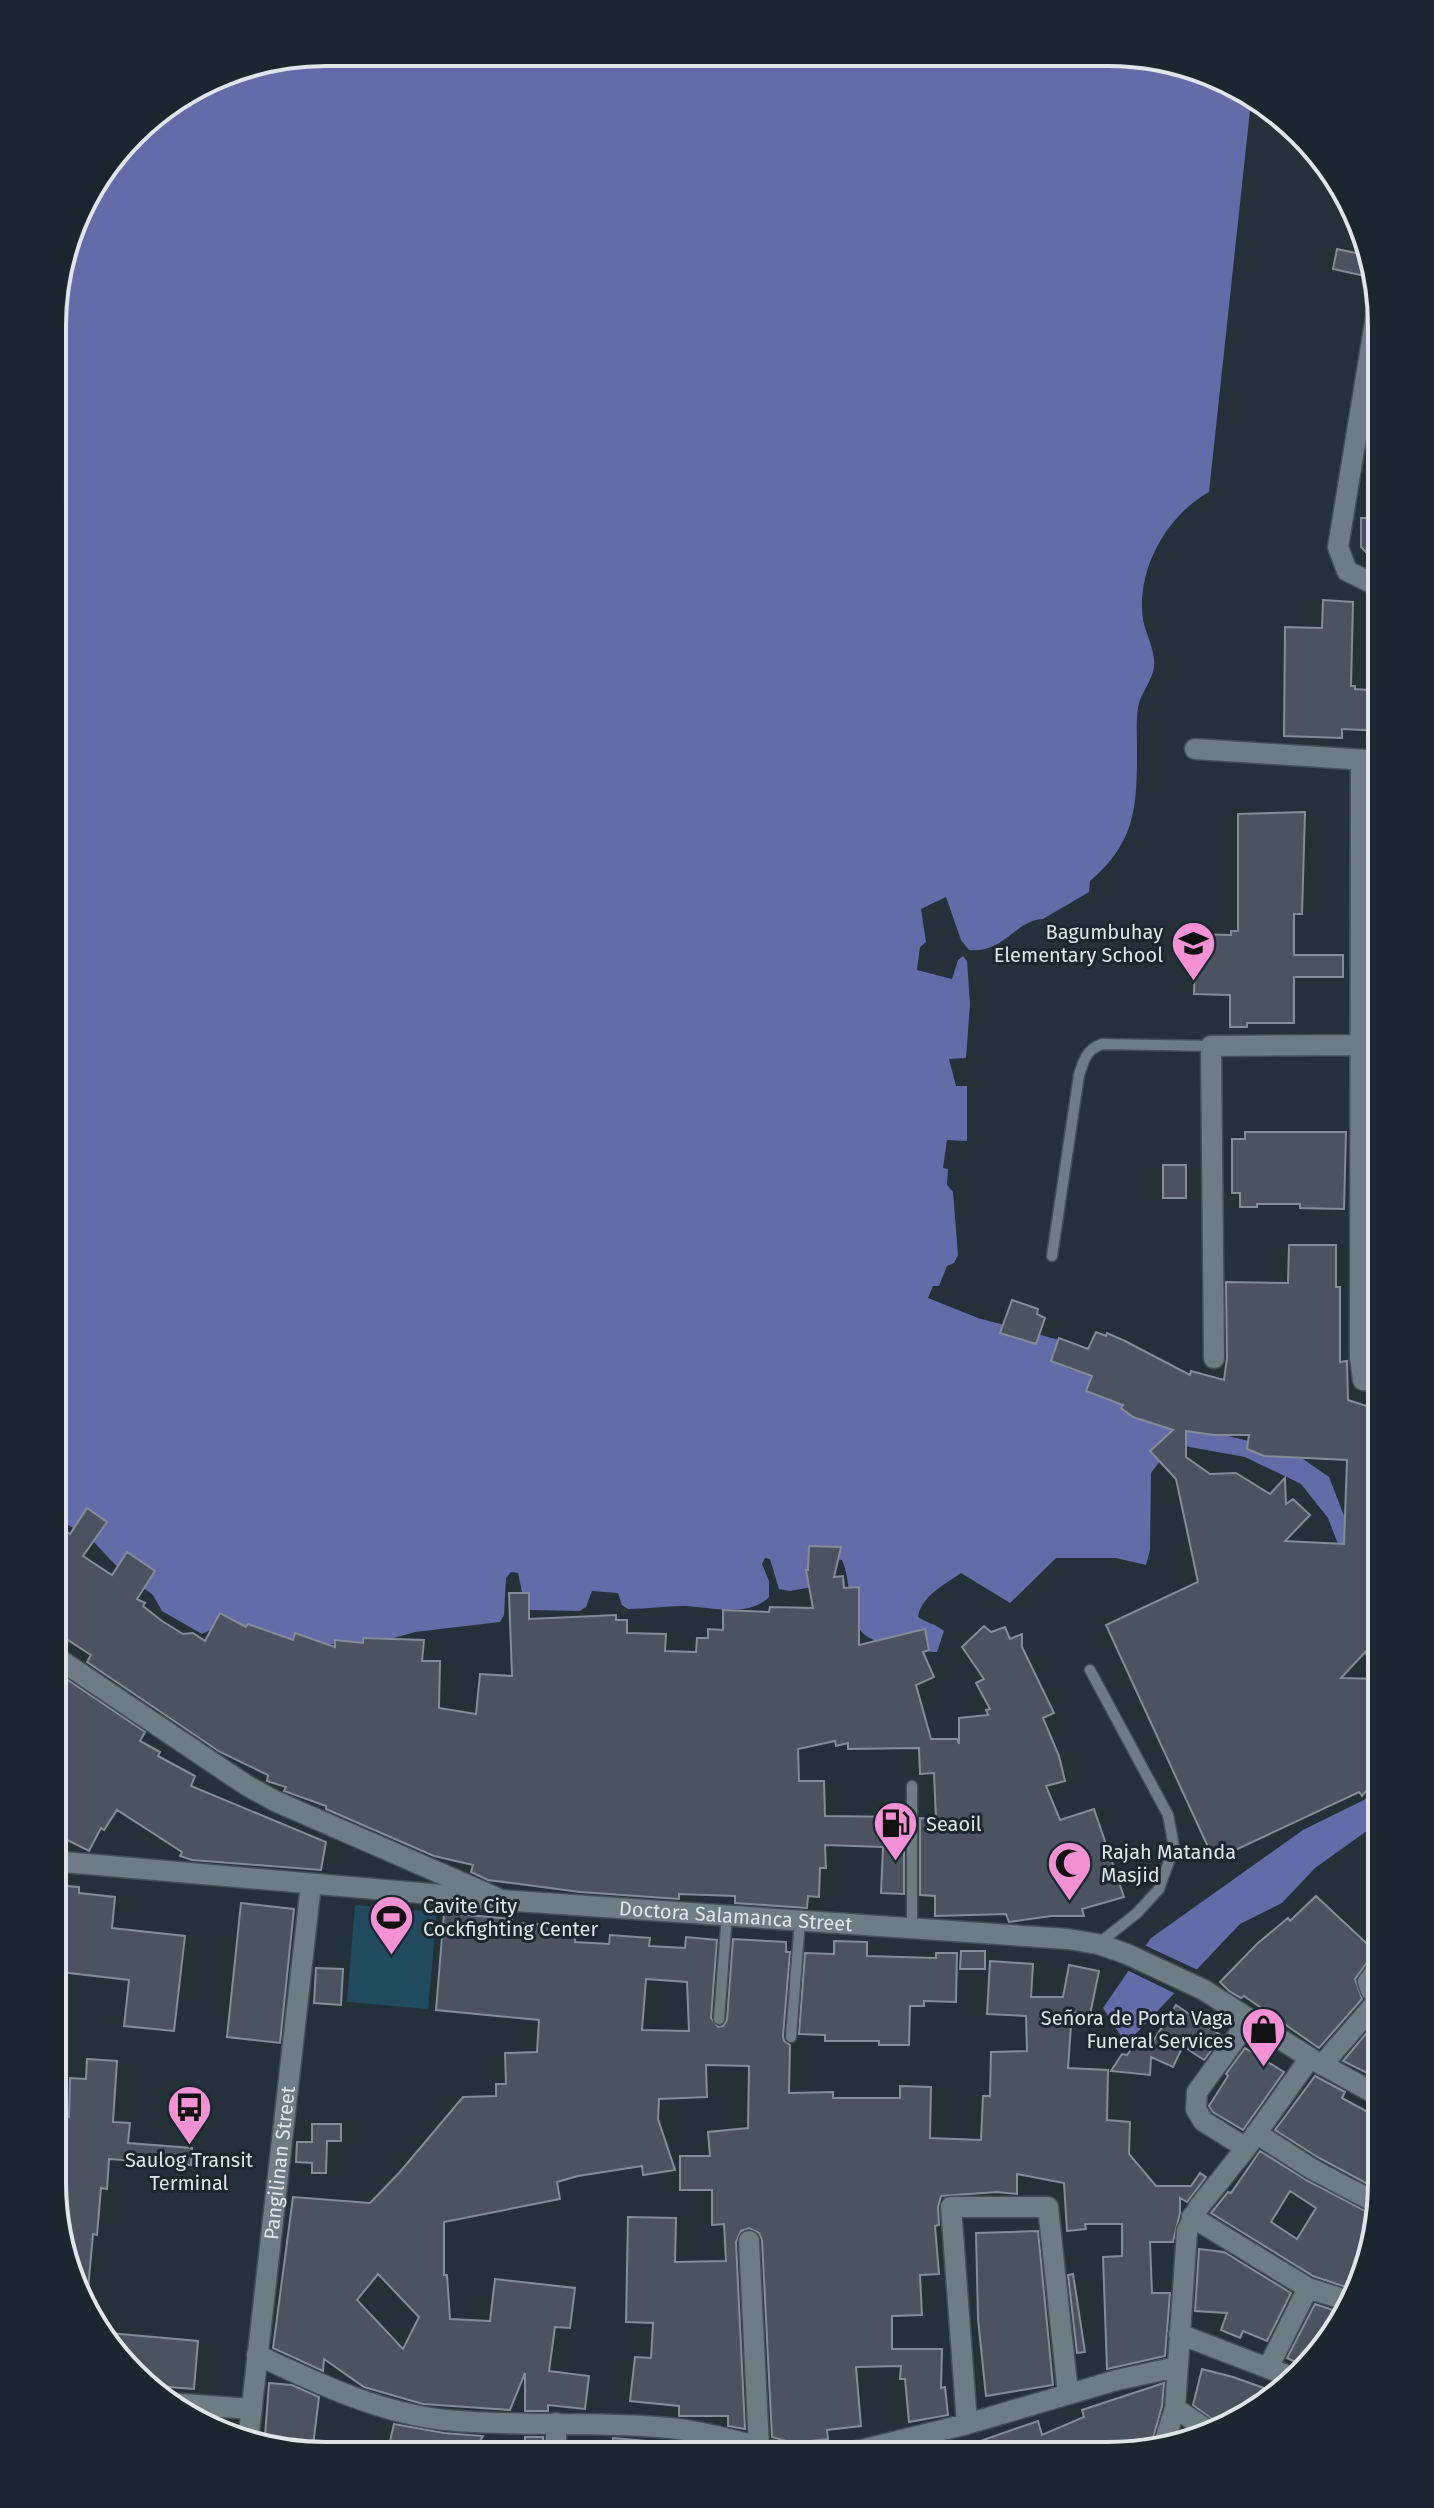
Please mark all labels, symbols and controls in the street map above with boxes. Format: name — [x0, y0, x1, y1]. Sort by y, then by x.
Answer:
school or university icon: Bagumbuhay Elementary School — [1170, 919, 1218, 982]
place label: Bagumbuhay Elementary School — [994, 920, 1163, 967]
fuel station icon: Seaoil — [871, 1800, 919, 1863]
place label: Seaoil — [926, 1812, 982, 1836]
mosque icon: Rajah Matanda Masjid — [1046, 1839, 1094, 1902]
place label: Rajah Matanda Masjid — [1101, 1840, 1236, 1887]
sports icon: Cavite City Cockfighting Center — [368, 1894, 416, 1957]
place label: Cavite City Cockfighting Center — [423, 1894, 598, 1941]
street label: Doctora Salamanca Street — [618, 1896, 854, 1936]
shop icon: Señora de Porta Vaga Funeral Services — [1240, 2005, 1288, 2068]
place label: Señora de Porta Vaga Funeral Services — [1041, 2006, 1233, 2053]
bus stop icon: Saulog Transit Terminal — [165, 2084, 213, 2147]
street label: Pangilinan Street — [259, 2084, 300, 2241]
place label: Saulog Transit Terminal — [125, 2148, 254, 2195]

